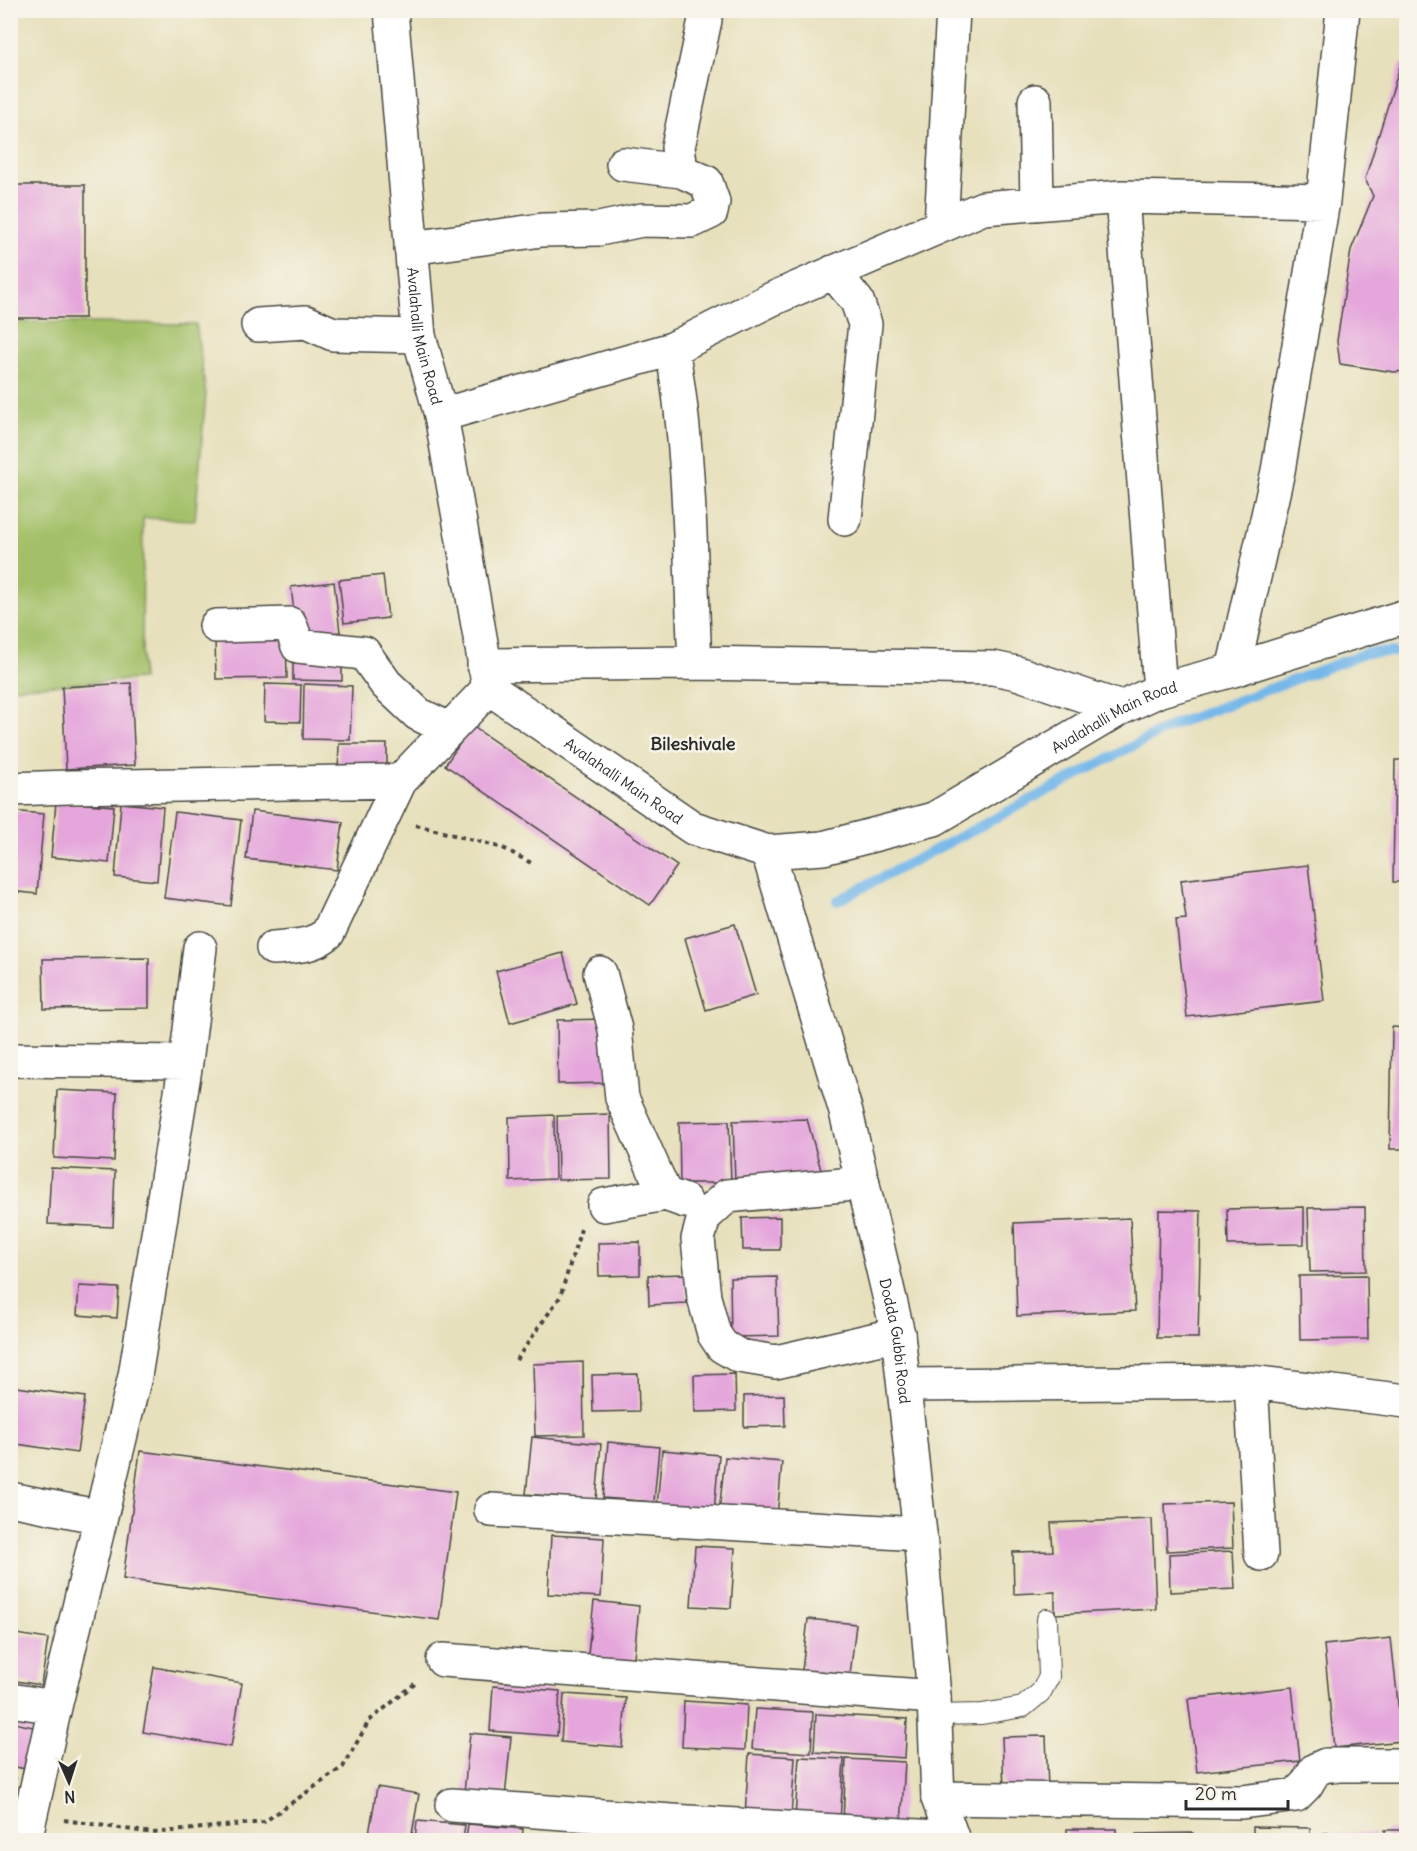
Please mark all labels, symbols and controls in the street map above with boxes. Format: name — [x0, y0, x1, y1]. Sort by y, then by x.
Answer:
street label: Avalahalli Main Road — [404, 266, 447, 407]
street label: Avalahalli Main Road — [1048, 676, 1179, 757]
district label: Bileshivale — [651, 732, 736, 755]
street label: Avalahalli Main Road — [561, 733, 687, 828]
street label: Dodda Gubbi Road — [876, 1276, 915, 1405]
north arrow — [39, 1752, 99, 1812]
scale bar — [1186, 1773, 1288, 1811]
text: 20 m — [1195, 1782, 1237, 1805]
text: N — [64, 1787, 76, 1807]

